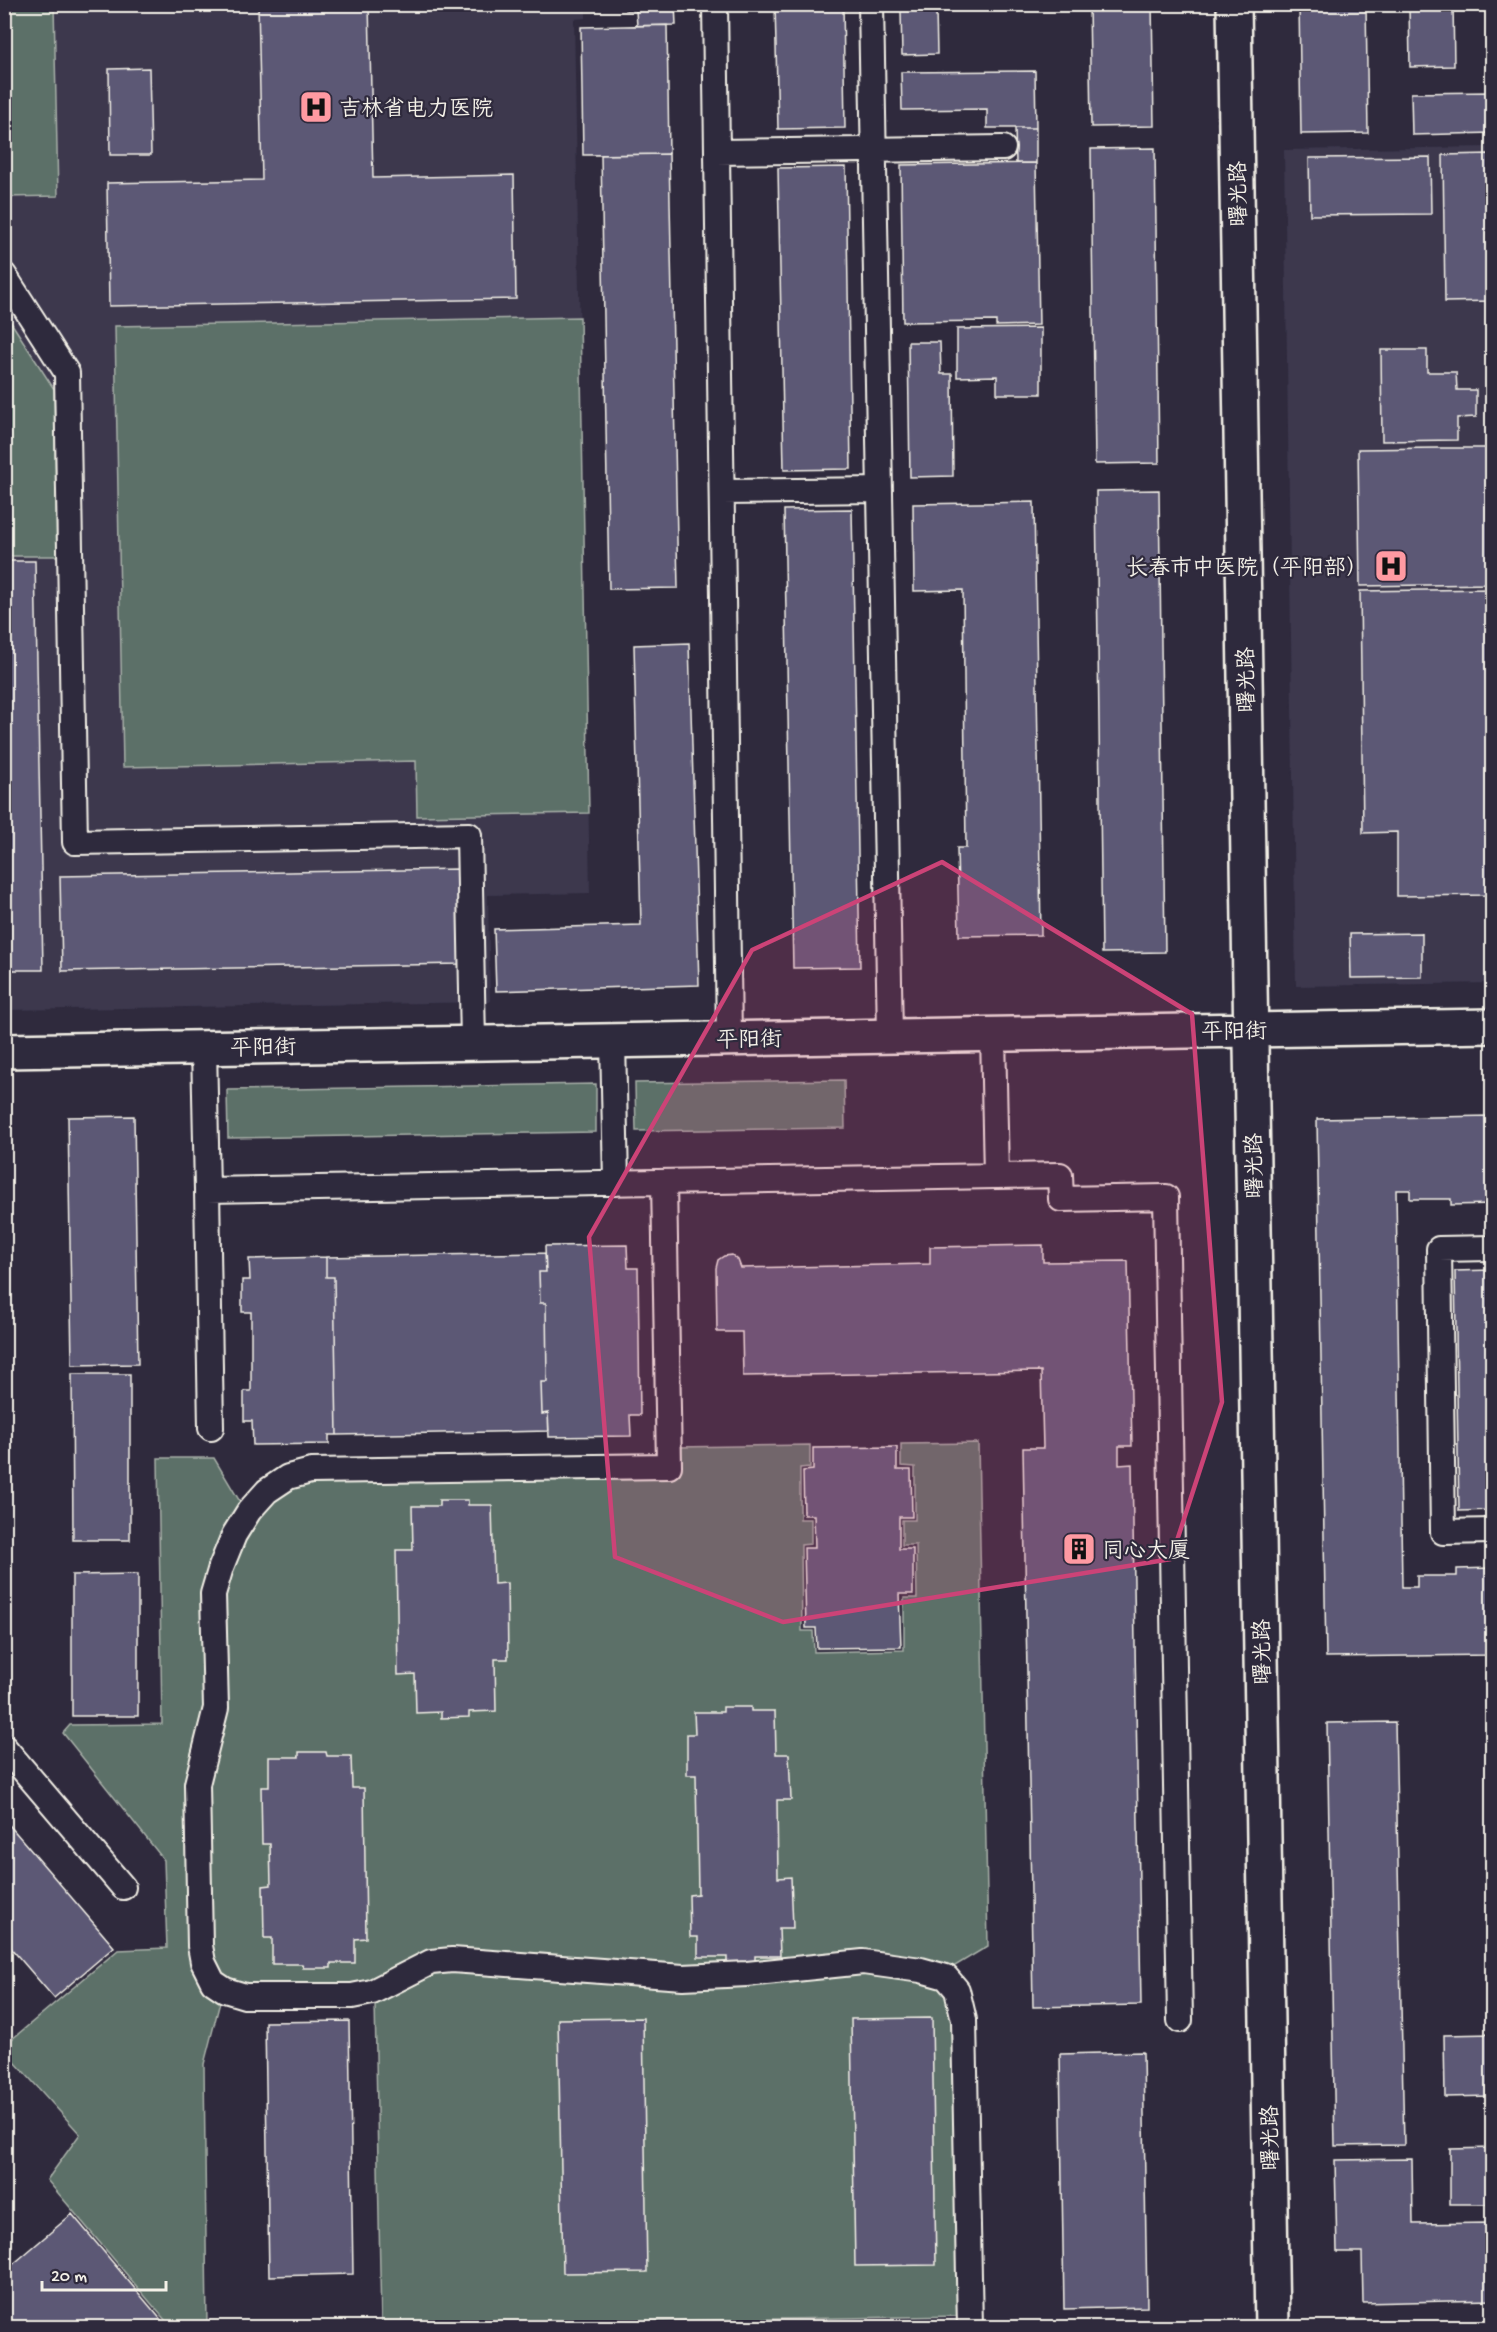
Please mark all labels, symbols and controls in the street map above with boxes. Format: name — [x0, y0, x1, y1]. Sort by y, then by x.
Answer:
hospital icon: 吉林省电力医院 — [298, 89, 334, 125]
place label: 吉林省电力医院 — [339, 96, 493, 124]
street label: 曙光路 — [1225, 161, 1255, 227]
hospital icon: 长春市中医院（平阳部） — [1373, 548, 1409, 584]
place label: 长春市中医院（平阳部） — [1126, 555, 1368, 583]
street label: 曙光路 — [1233, 647, 1263, 713]
street label: 平阳街 — [1201, 1019, 1267, 1048]
street label: 平阳街 — [716, 1027, 782, 1056]
street label: 平阳街 — [230, 1035, 296, 1064]
street label: 曙光路 — [1241, 1133, 1271, 1199]
building icon: 同心大厦 — [1061, 1531, 1097, 1567]
place label: 同心大厦 — [1102, 1539, 1190, 1566]
street label: 曙光路 — [1249, 1619, 1279, 1685]
street label: 曙光路 — [1257, 2105, 1287, 2171]
scale bar — [42, 2254, 166, 2292]
text: 20 m — [51, 2267, 87, 2288]

